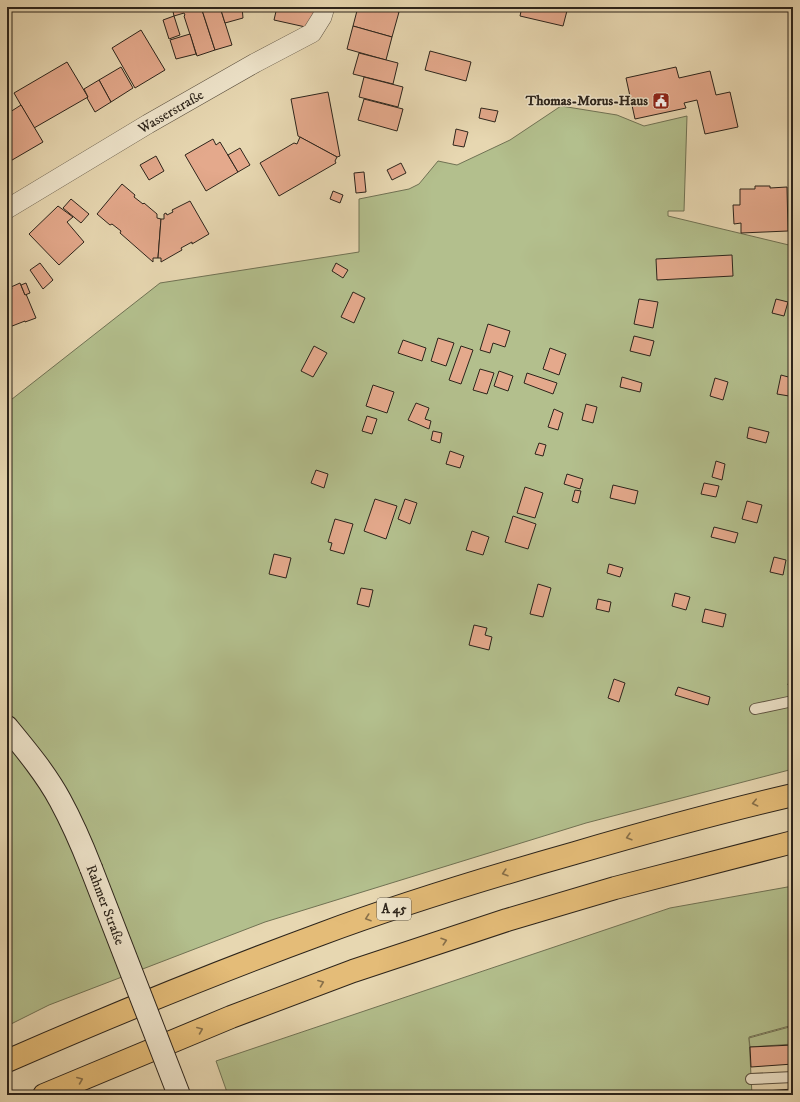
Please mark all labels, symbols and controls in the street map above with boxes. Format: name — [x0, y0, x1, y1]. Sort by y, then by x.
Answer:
street label: Wasserstraße — [134, 86, 207, 139]
public building icon: Thomas-Morus-Haus — [651, 91, 671, 111]
place label: Thomas-Morus-Haus — [525, 92, 648, 110]
one-way arrow — [752, 799, 758, 807]
one-way arrow — [626, 832, 633, 841]
street label: Rahmer Straße — [81, 862, 129, 948]
one-way arrow — [501, 868, 508, 877]
road number: A 45 — [377, 898, 411, 920]
one-way arrow — [364, 913, 371, 922]
one-way arrow — [441, 937, 448, 946]
one-way arrow — [318, 980, 325, 988]
one-way arrow — [196, 1027, 203, 1035]
one-way arrow — [76, 1076, 83, 1084]

